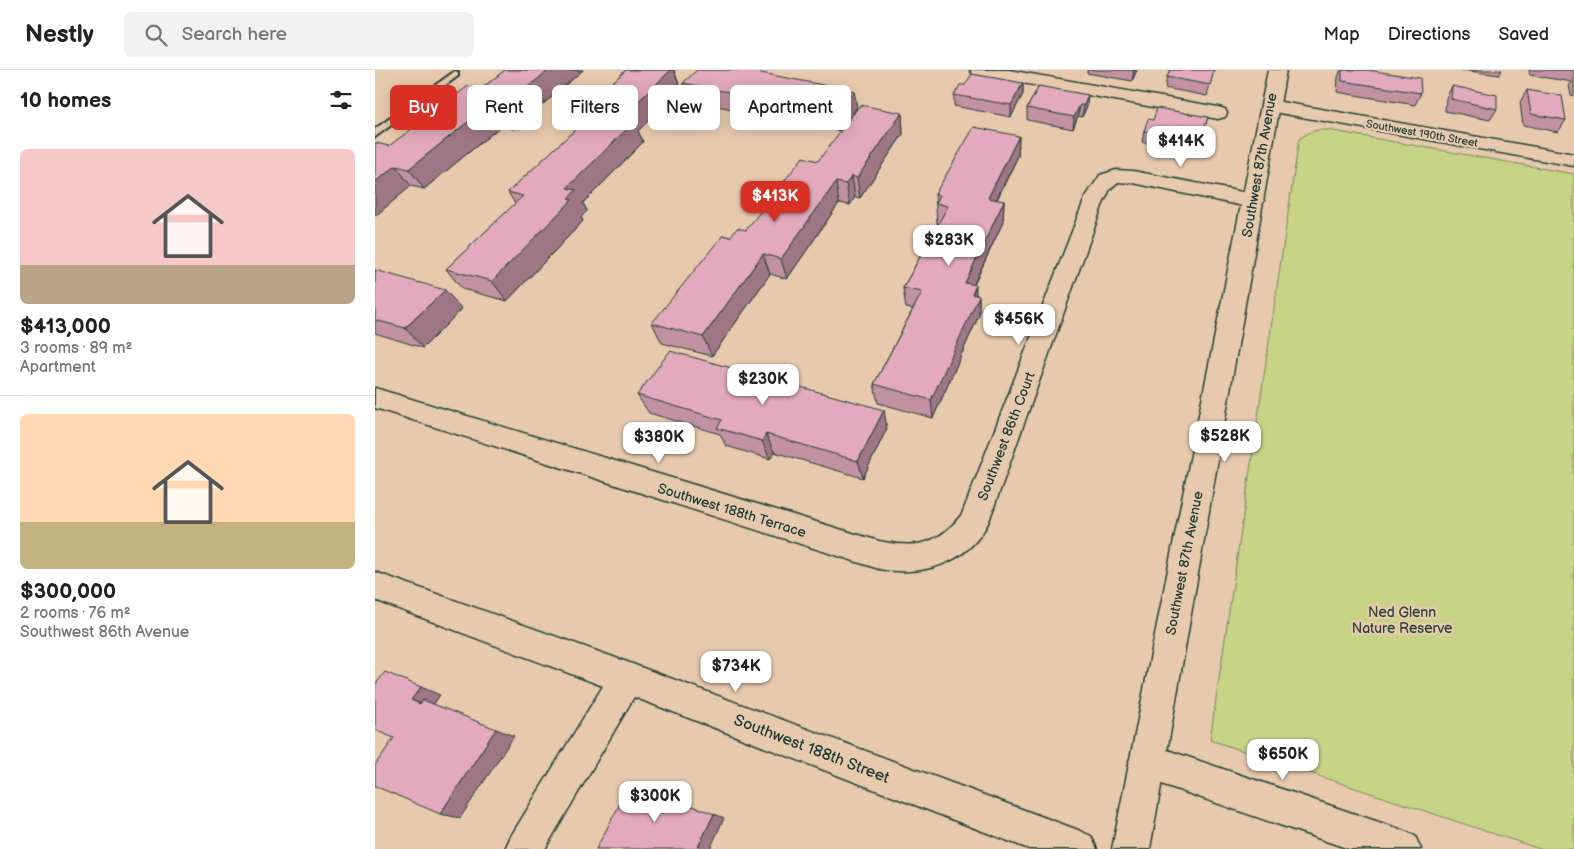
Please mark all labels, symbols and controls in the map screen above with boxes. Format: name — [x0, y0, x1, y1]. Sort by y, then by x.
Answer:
search box — [124, 12, 474, 57]
text: Nestly — [25, 20, 94, 49]
icon: search — [142, 21, 170, 49]
text: Search here — [182, 23, 287, 46]
text: Map — [1324, 24, 1360, 45]
text: Directions — [1388, 24, 1470, 45]
text: Saved — [1498, 24, 1549, 45]
chip: Buy — [390, 85, 457, 130]
chip: Rent — [467, 85, 542, 130]
chip: Filters — [552, 85, 638, 130]
chip: New — [648, 85, 720, 130]
chip: Apartment — [730, 85, 851, 130]
icon: filters — [327, 86, 355, 114]
text: 10 homes — [20, 88, 111, 113]
street label: Southwest 87th Avenue — [1238, 91, 1281, 239]
street label: Southwest 190th Street — [1365, 117, 1479, 150]
pin: $414K — [1146, 126, 1216, 168]
text: $414K — [1158, 132, 1204, 151]
pin: $413K — [740, 180, 810, 223]
icon: home — [143, 181, 233, 271]
text: $413K — [752, 187, 798, 206]
pin: $283K — [914, 224, 984, 267]
text: $283K — [924, 231, 974, 250]
pin: $456K — [984, 304, 1054, 346]
text: $456K — [994, 310, 1044, 329]
text: $413,000 — [20, 314, 111, 339]
text: 3 rooms · 89 m² — [20, 339, 132, 358]
text: Apartment — [20, 358, 96, 377]
pin: $230K — [728, 364, 798, 406]
street label: Southwest 86th Court — [974, 369, 1039, 503]
text: $230K — [738, 370, 788, 389]
pin: $528K — [1190, 420, 1260, 463]
pin: $380K — [624, 422, 694, 464]
text: $528K — [1200, 427, 1250, 446]
text: $380K — [634, 428, 684, 447]
icon: home — [143, 447, 233, 537]
street label: Southwest 188th Terrace — [655, 480, 808, 541]
street label: Southwest 87th Avenue — [1162, 490, 1207, 637]
text: $300,000 — [20, 579, 116, 604]
text: 2 rooms · 76 m² — [20, 604, 131, 623]
park label: Ned Glenn Nature Reserve — [1352, 604, 1452, 637]
text: Southwest 86th Avenue — [20, 623, 189, 642]
pin: $734K — [701, 650, 771, 693]
text: $734K — [711, 657, 761, 676]
street label: Southwest 188th Street — [731, 711, 892, 788]
pin: $650K — [1248, 738, 1318, 781]
text: $650K — [1258, 745, 1308, 764]
pin: $300K — [620, 780, 690, 823]
text: $300K — [630, 787, 680, 806]

